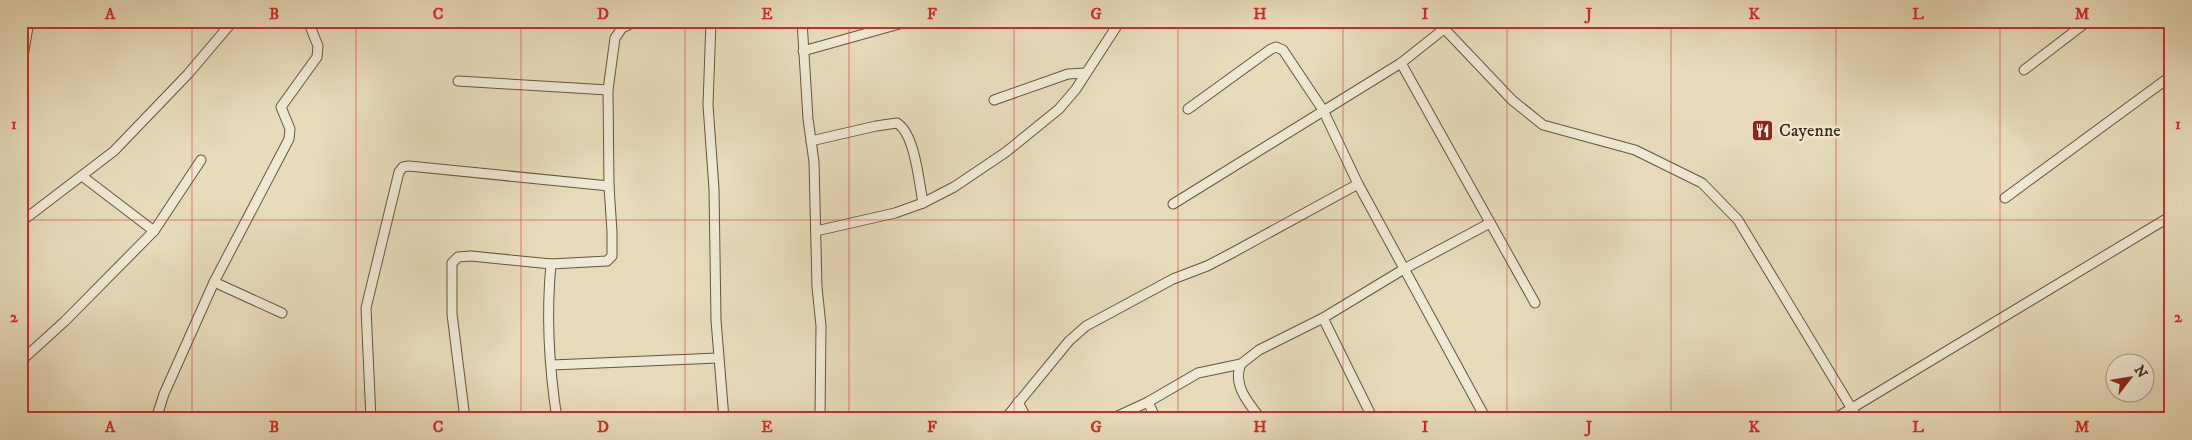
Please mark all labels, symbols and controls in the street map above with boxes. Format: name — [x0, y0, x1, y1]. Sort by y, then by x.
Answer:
text: A — [104, 4, 116, 24]
text: B — [269, 4, 279, 24]
text: C — [433, 4, 443, 24]
text: D — [597, 4, 609, 24]
text: E — [761, 4, 773, 24]
text: F — [927, 4, 937, 24]
text: G — [1090, 4, 1102, 24]
text: H — [1253, 4, 1267, 24]
text: I — [1422, 4, 1429, 24]
text: J — [1584, 4, 1593, 24]
text: K — [1748, 4, 1760, 24]
text: L — [1912, 4, 1924, 24]
text: M — [2075, 4, 2090, 24]
text: 1 — [11, 114, 17, 134]
text: 1 — [2175, 114, 2181, 134]
restaurant icon: Cayenne — [1751, 119, 1775, 143]
place label: Cayenne — [1779, 120, 1841, 142]
text: 2 — [10, 307, 19, 327]
text: 2 — [2174, 307, 2183, 327]
north arrow — [2104, 352, 2154, 402]
text: N — [2130, 362, 2151, 382]
text: A — [104, 417, 116, 437]
text: B — [269, 417, 279, 437]
text: C — [433, 417, 443, 437]
text: D — [597, 417, 609, 437]
text: E — [761, 417, 773, 437]
text: F — [927, 417, 937, 437]
text: G — [1090, 417, 1102, 437]
text: H — [1253, 417, 1267, 437]
text: I — [1422, 417, 1429, 437]
text: J — [1584, 417, 1593, 437]
text: K — [1748, 417, 1760, 437]
text: L — [1912, 417, 1924, 437]
text: M — [2075, 417, 2090, 437]

